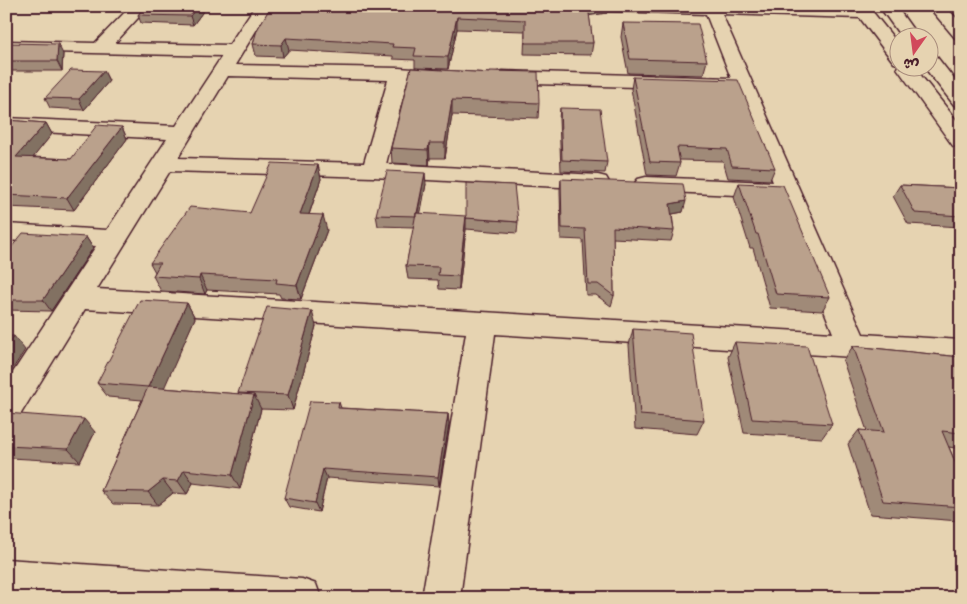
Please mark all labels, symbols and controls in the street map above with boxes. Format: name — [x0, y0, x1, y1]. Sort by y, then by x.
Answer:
north arrow — [890, 28, 940, 78]
text: ش — [901, 54, 921, 74]

